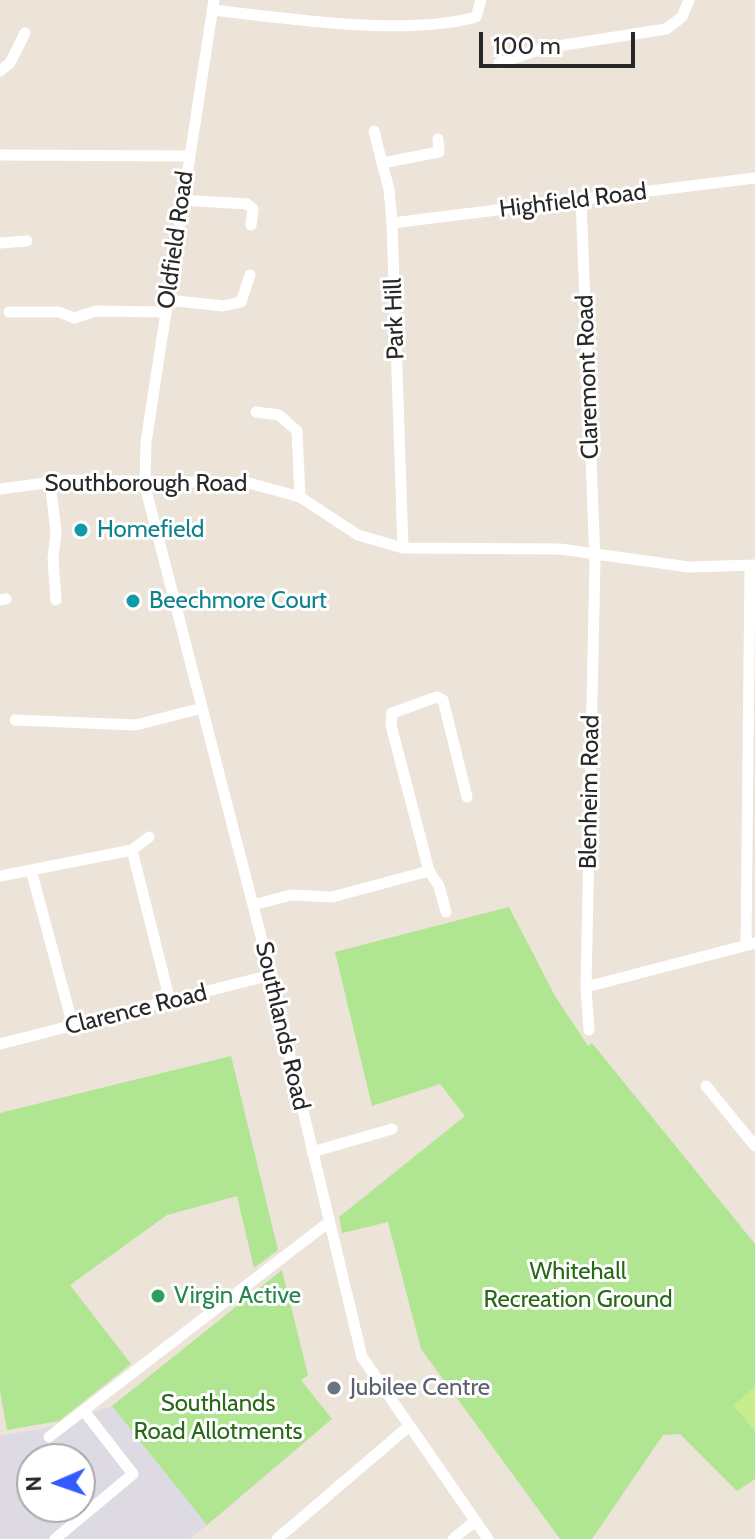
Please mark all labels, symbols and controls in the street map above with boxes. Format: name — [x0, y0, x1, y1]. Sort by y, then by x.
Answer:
scale bar — [483, 16, 639, 66]
text: 100 m — [493, 31, 561, 60]
street label: Oldfield Road — [152, 169, 200, 311]
street label: Highfield Road — [498, 178, 648, 224]
street label: Park Hill — [379, 278, 411, 360]
street label: Claremont Road — [571, 294, 605, 460]
street label: Southborough Road — [45, 470, 247, 498]
place label: Homefield — [97, 516, 204, 544]
marker: Homefield — [72, 521, 90, 539]
place label: Beechmore Court — [149, 587, 327, 615]
marker: Beechmore Court — [124, 592, 142, 610]
street label: Blenheim Road — [574, 715, 606, 869]
street label: Southlands Road — [249, 939, 315, 1113]
street label: Clarence Road — [62, 978, 210, 1042]
park label: Whitehall Recreation Ground — [484, 1258, 672, 1314]
place label: Virgin Active — [174, 1282, 301, 1310]
marker: Virgin Active — [149, 1287, 167, 1305]
place label: Jubilee Centre — [350, 1374, 490, 1402]
marker: Jubilee Centre — [325, 1379, 343, 1397]
park label: Southlands Road Allotments — [134, 1390, 302, 1446]
north arrow — [16, 1443, 96, 1523]
text: N — [20, 1476, 47, 1492]

